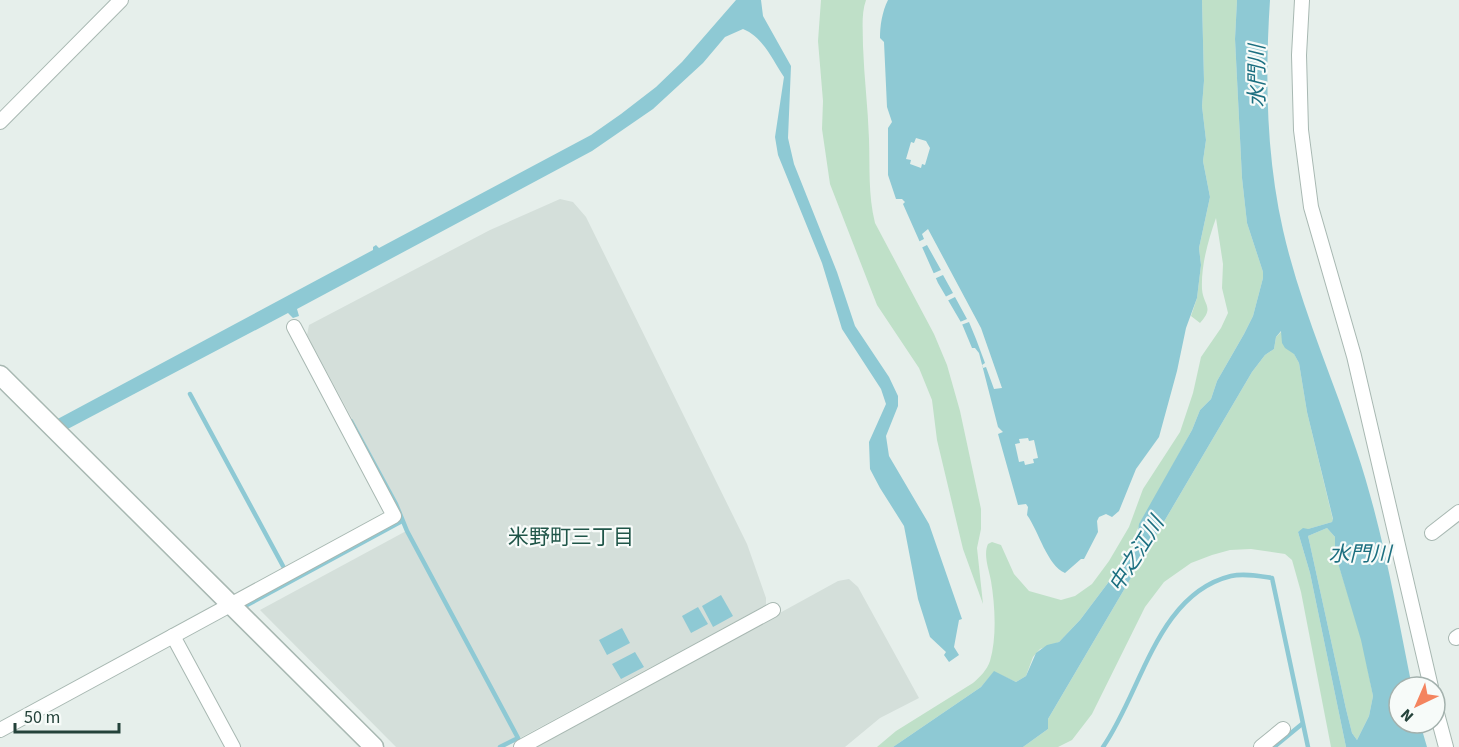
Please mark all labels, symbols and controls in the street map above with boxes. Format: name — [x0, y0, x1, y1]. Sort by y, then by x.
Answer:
water label: 水門川 — [1242, 43, 1272, 108]
water label: 中之江川 — [1101, 509, 1172, 598]
district label: 米野町三丁目 — [508, 522, 634, 552]
water label: 水門川 — [1329, 539, 1393, 569]
north arrow — [1387, 675, 1447, 735]
scale bar — [15, 696, 118, 734]
text: N — [1396, 703, 1419, 727]
text: 50 m — [24, 705, 60, 730]

